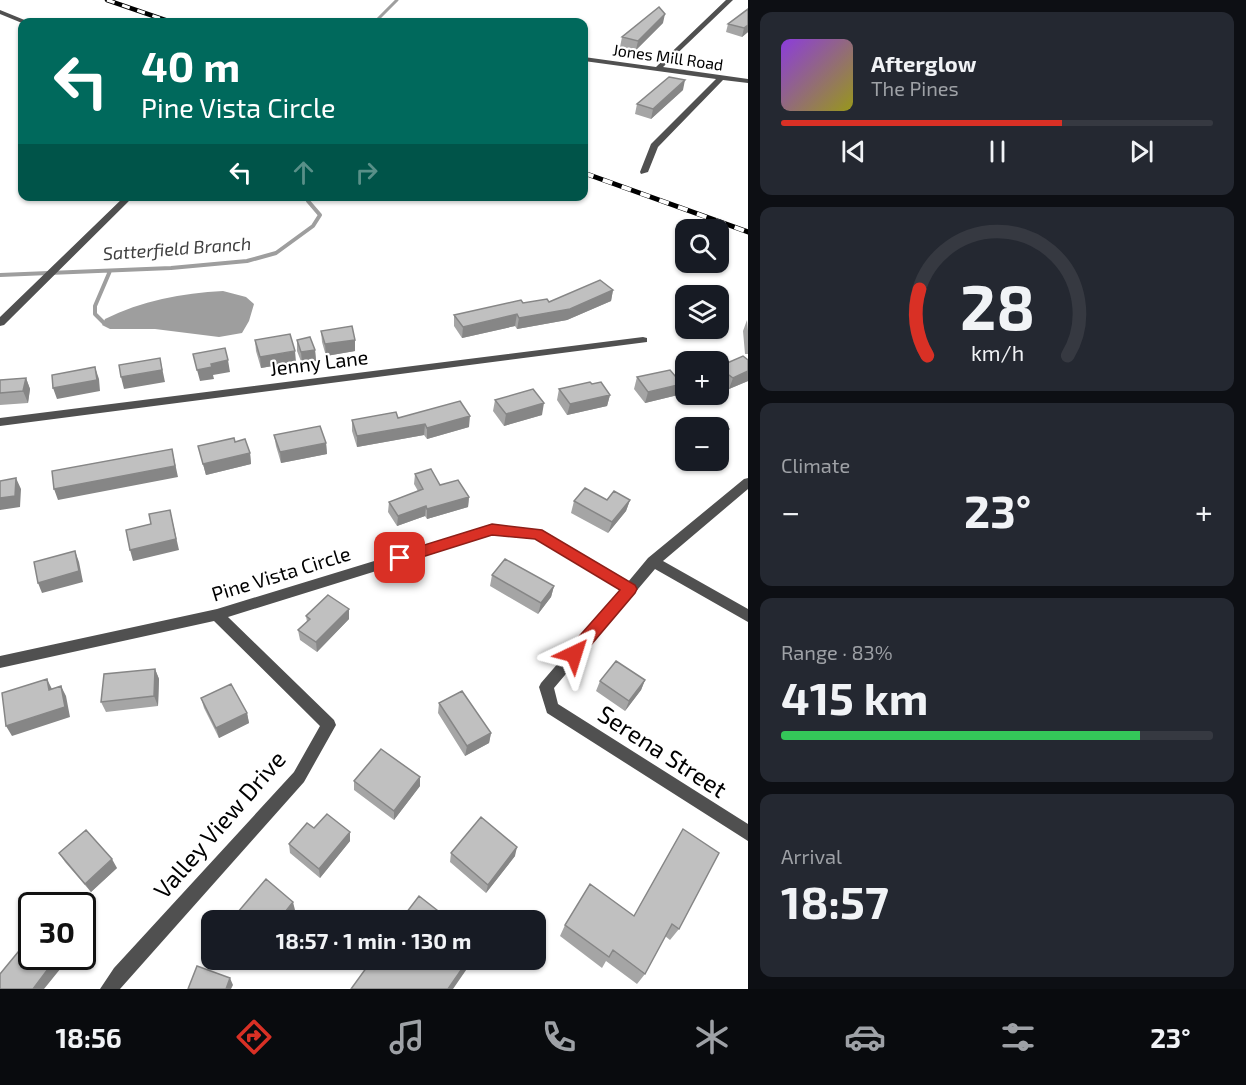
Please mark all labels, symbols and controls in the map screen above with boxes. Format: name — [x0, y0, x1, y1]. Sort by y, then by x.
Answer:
street label: Jones Mill Road — [611, 39, 725, 74]
text: 40 m — [141, 40, 240, 90]
icon: left — [42, 42, 120, 120]
text: Afterglow — [871, 50, 976, 76]
text: The Pines — [871, 76, 959, 100]
text: Pine Vista Circle — [141, 91, 335, 123]
icon: previous — [837, 135, 870, 168]
icon: pause — [981, 135, 1014, 168]
icon: next — [1125, 135, 1158, 168]
icon: left — [224, 156, 257, 189]
icon: ahead — [287, 156, 320, 189]
icon: right — [350, 156, 383, 189]
map controls — [675, 219, 729, 471]
button: search — [675, 219, 729, 273]
water label: Satterfield Branch — [102, 232, 252, 264]
text: 28 — [959, 268, 1035, 343]
button: layers — [675, 285, 729, 339]
text: km/h — [970, 341, 1024, 366]
street label: Jenny Lane — [268, 344, 369, 380]
button: + — [675, 351, 729, 405]
button: − — [675, 417, 729, 471]
text: Climate — [781, 453, 850, 477]
text: 23° — [964, 483, 1031, 537]
text: − — [781, 491, 800, 531]
text: + — [1195, 491, 1213, 531]
pin — [374, 532, 425, 583]
street label: Pine Vista Circle — [208, 541, 353, 606]
icon: arrive — [383, 541, 416, 574]
position arrow — [542, 622, 606, 686]
text: Range · 83% — [781, 640, 893, 664]
text: 415 km — [781, 670, 928, 724]
street label: Serena Street — [593, 698, 733, 803]
street label: Valley View Drive — [147, 744, 291, 904]
text: Arrival — [781, 844, 842, 868]
text: 18:57 — [781, 874, 889, 928]
speed limit sign: 30 — [18, 892, 96, 970]
text: 18:57 · 1 min · 130 m — [276, 927, 471, 953]
icon: directions — [233, 1016, 275, 1058]
icon: music — [386, 1016, 428, 1058]
icon: phone — [538, 1016, 580, 1058]
icon: climate — [691, 1016, 733, 1058]
icon: car — [844, 1016, 886, 1058]
icon: filters — [997, 1016, 1039, 1058]
text: 18:56 — [55, 1021, 122, 1053]
text: 23° — [1150, 1021, 1190, 1053]

